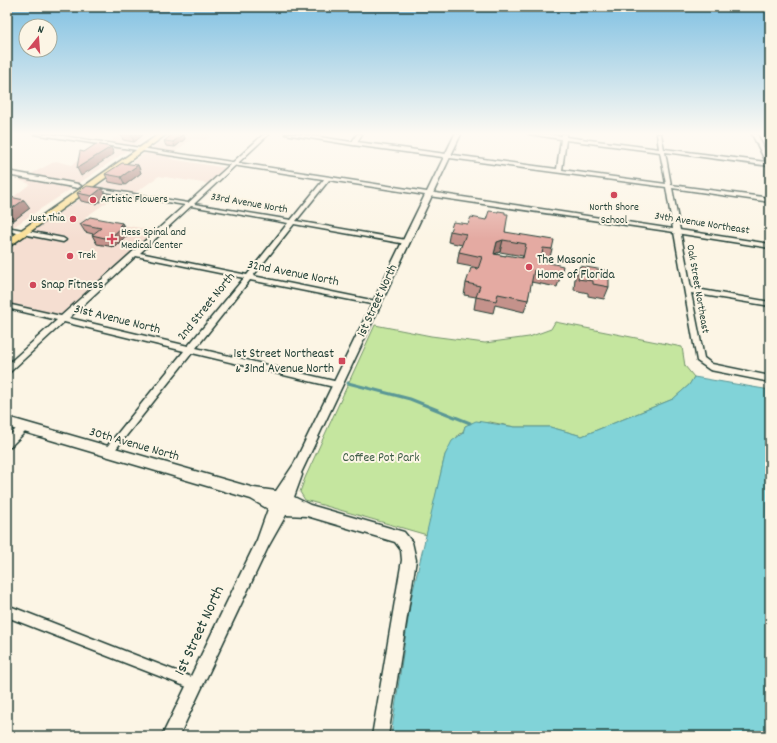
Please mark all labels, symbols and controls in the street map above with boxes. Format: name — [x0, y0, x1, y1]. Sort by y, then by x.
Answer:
north arrow — [18, 18, 58, 58]
text: N — [35, 22, 46, 39]
street label: 33rd Avenue North — [209, 189, 289, 219]
marker: North Shore School — [609, 190, 619, 200]
place label: Artistic Flowers — [101, 192, 168, 208]
marker: Artistic Flowers — [88, 195, 98, 205]
place label: North Shore School — [589, 200, 639, 229]
street label: 34th Avenue Northeast — [653, 209, 751, 239]
place label: Just Thia — [28, 211, 66, 227]
marker: Just Thia — [68, 214, 78, 224]
place label: Hess Spinal and Medical Center — [121, 225, 186, 254]
marker: Hess Spinal and Medical Center — [106, 233, 118, 245]
street label: Oak Street Northeast — [681, 243, 713, 335]
place label: Trek — [78, 248, 96, 264]
marker: Trek — [65, 251, 75, 261]
place label: The Masonic Home of Florida — [537, 251, 615, 285]
street label: 32nd Avenue North — [246, 256, 340, 292]
street label: 1st Street North — [353, 261, 403, 341]
marker: The Masonic Home of Florida — [524, 262, 534, 272]
street label: 2nd Street North — [173, 269, 241, 345]
place label: Snap Fitness — [41, 276, 103, 295]
marker: Snap Fitness — [28, 280, 38, 290]
street label: 31st Avenue North — [72, 300, 162, 340]
place label: 1st Street Northeast & 31nd Avenue North — [233, 345, 334, 379]
marker: 1st Street Northeast & 31nd Avenue North — [337, 356, 347, 366]
street label: 30th Avenue North — [87, 423, 181, 467]
park label: Coffee Pot Park — [342, 449, 420, 468]
street label: 1st Street North — [169, 582, 231, 680]

